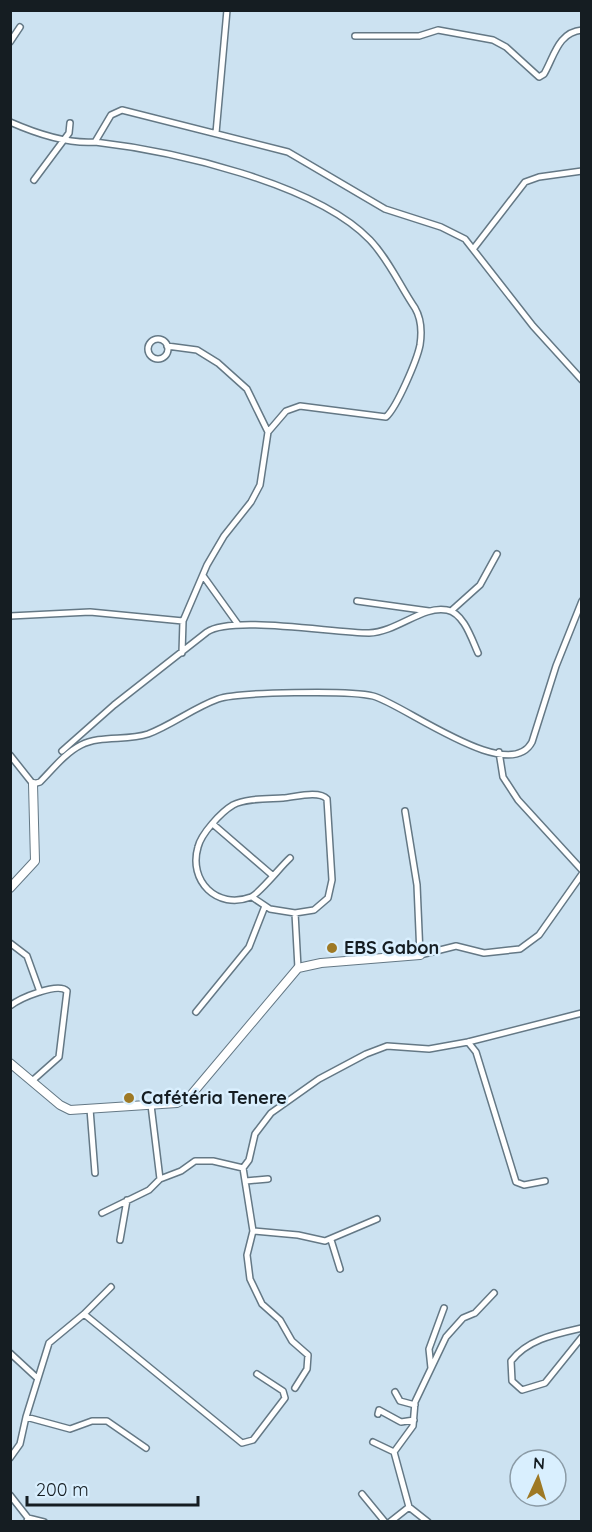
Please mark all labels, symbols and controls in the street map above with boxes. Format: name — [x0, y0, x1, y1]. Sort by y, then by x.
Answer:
place label: EBS Gabon — [344, 936, 439, 959]
marker: EBS Gabon — [325, 941, 339, 955]
place label: Cafétéria Tenere — [141, 1086, 287, 1109]
marker: Cafétéria Tenere — [122, 1091, 136, 1105]
north arrow — [508, 1448, 568, 1508]
text: N — [532, 1453, 546, 1473]
scale bar — [27, 1469, 198, 1507]
text: 200 m — [36, 1478, 89, 1501]

